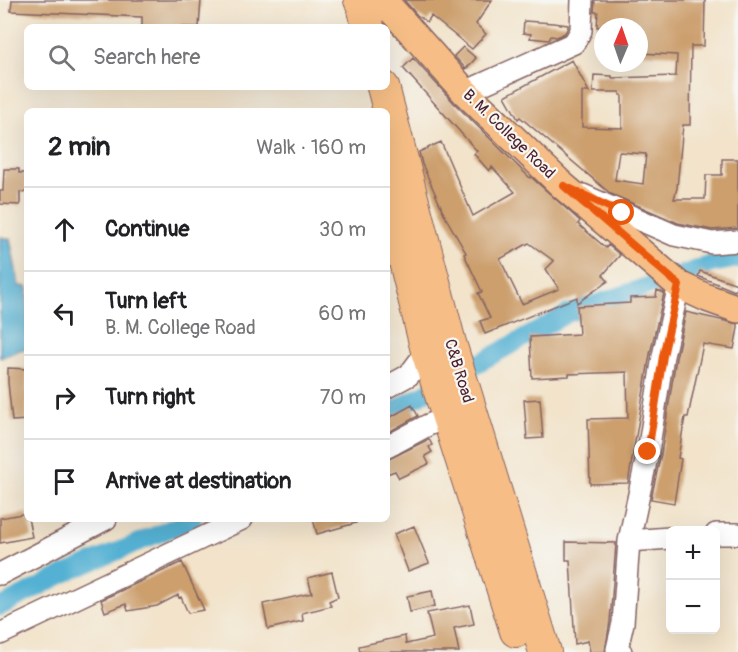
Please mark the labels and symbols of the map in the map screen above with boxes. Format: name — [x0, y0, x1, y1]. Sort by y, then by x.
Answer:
north arrow — [594, 18, 648, 72]
street label: B. M. College Road — [459, 85, 559, 183]
route start — [608, 199, 634, 225]
street label: C&B Road — [440, 337, 478, 405]
route end — [634, 438, 660, 464]

